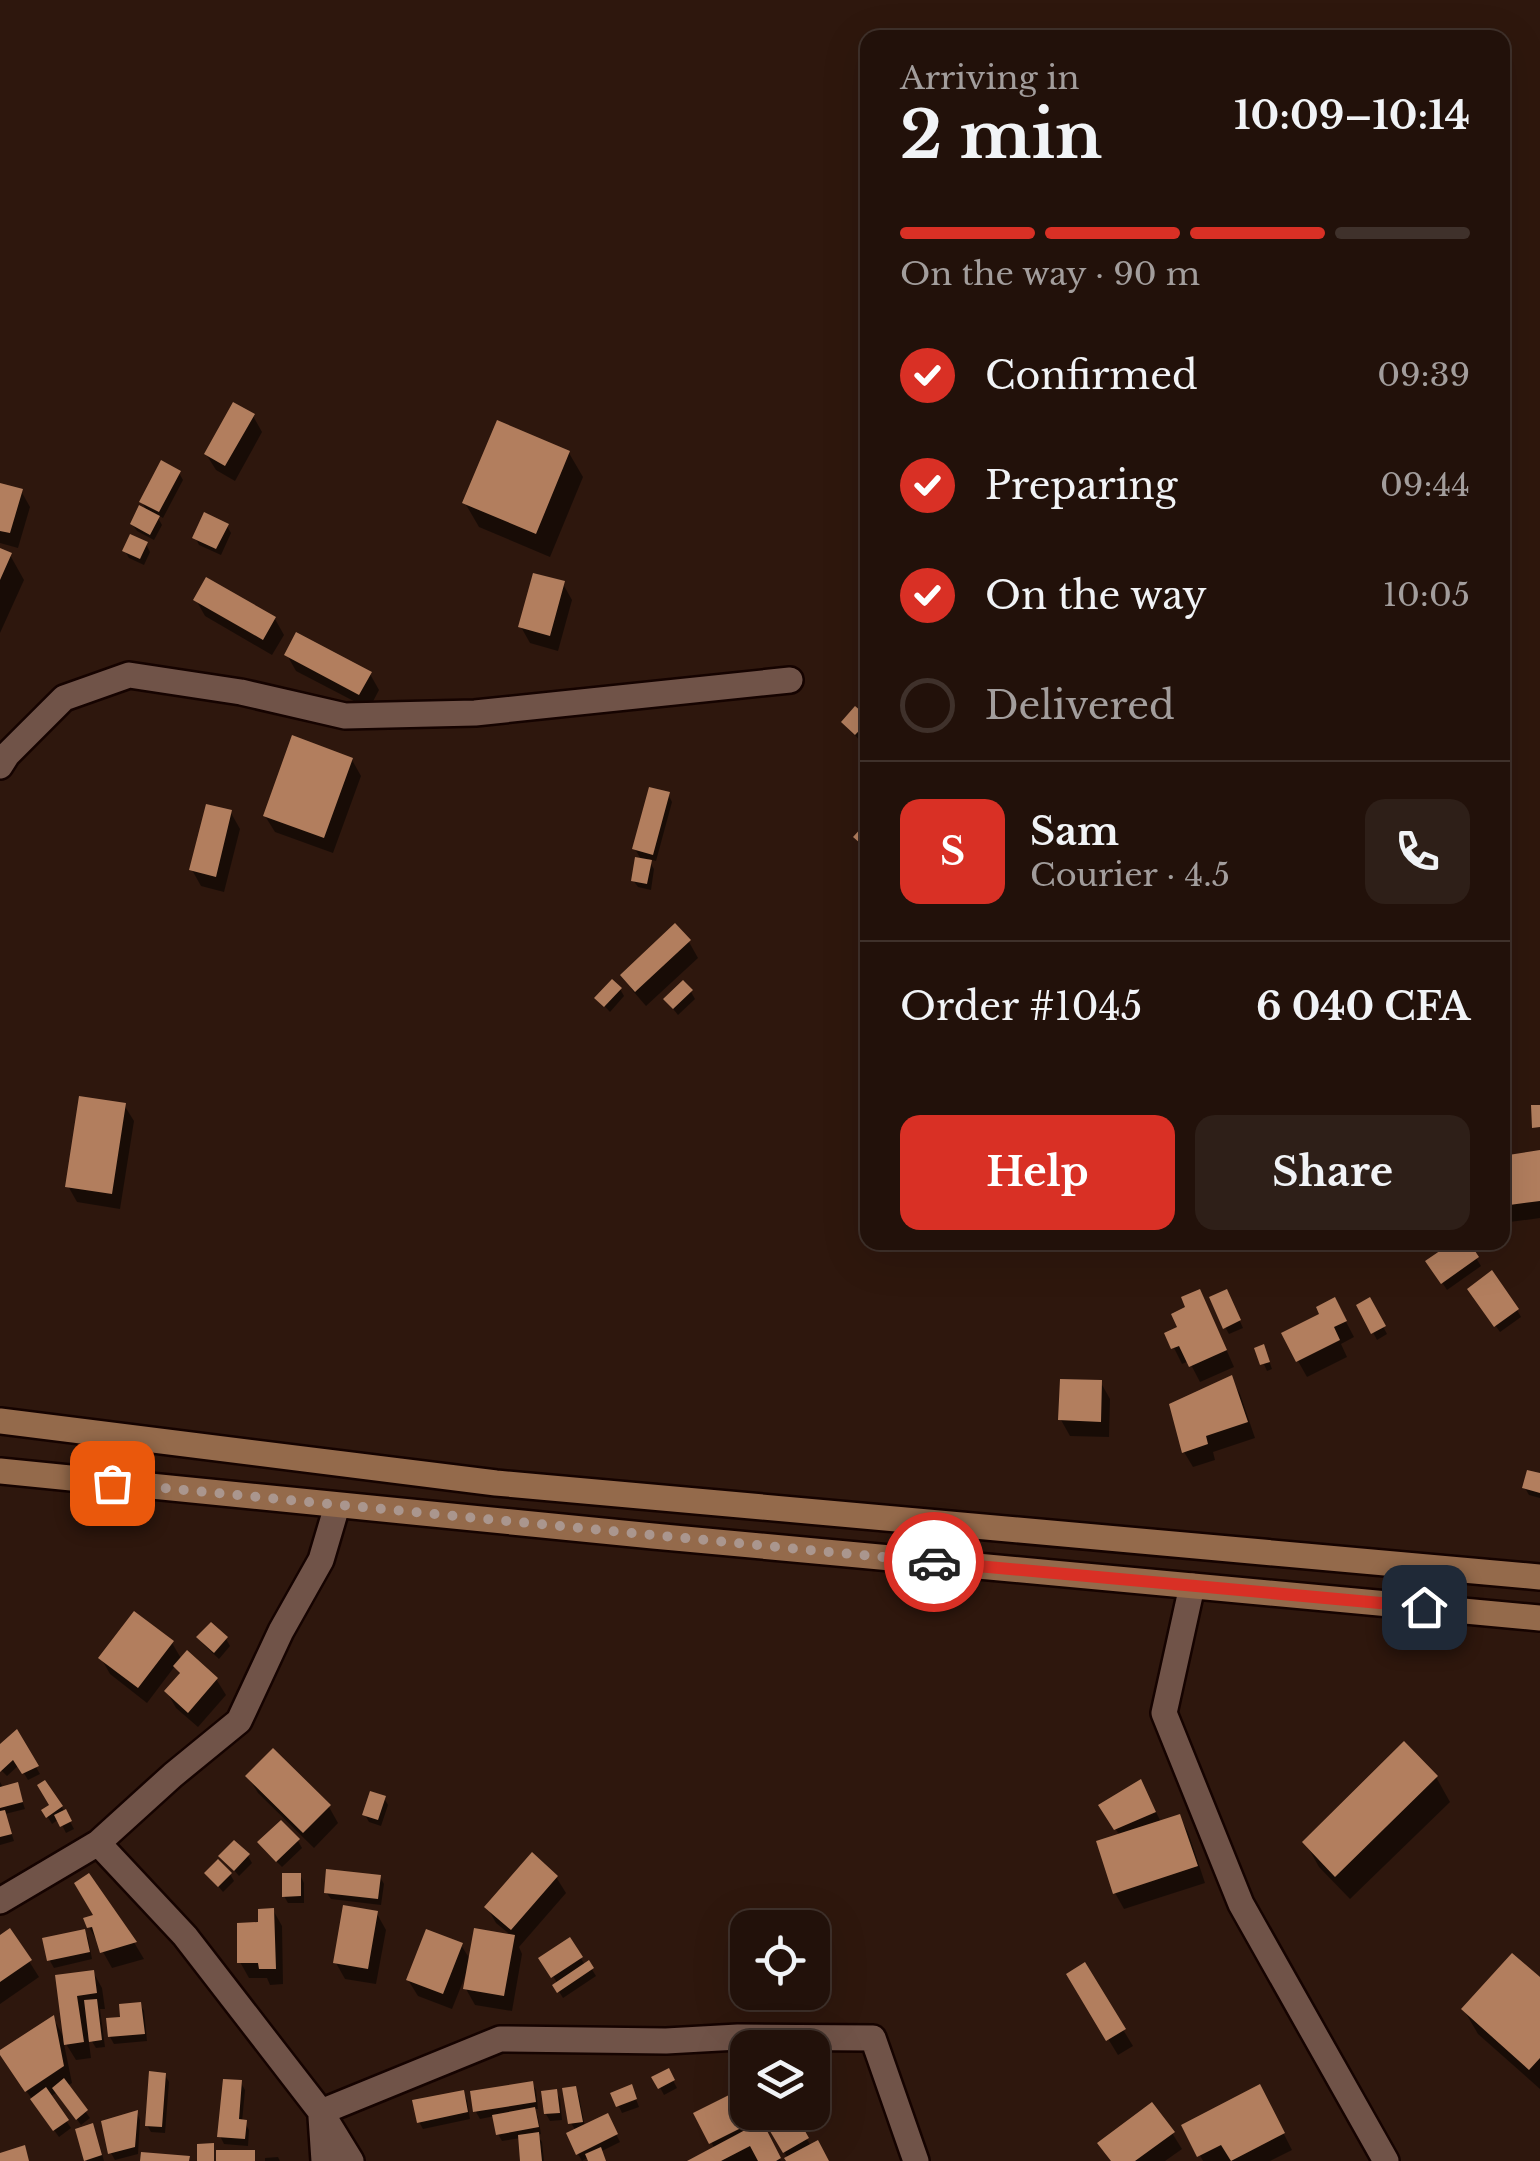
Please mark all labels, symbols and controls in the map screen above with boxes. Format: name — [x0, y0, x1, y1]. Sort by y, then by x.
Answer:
text: Arriving in — [900, 58, 1079, 98]
text: 10:09–10:14 — [1234, 92, 1470, 139]
text: 2 min — [900, 95, 1102, 176]
text: On the way · 90 m — [900, 254, 1200, 294]
icon: check — [900, 348, 955, 403]
text: Confirmed — [985, 352, 1198, 399]
text: 09:39 — [1377, 355, 1470, 395]
icon: check — [900, 458, 955, 513]
text: Preparing — [985, 462, 1177, 509]
text: 09:44 — [1380, 465, 1470, 505]
icon: check — [900, 568, 955, 623]
text: On the way — [985, 572, 1207, 619]
text: 10:05 — [1383, 575, 1470, 615]
text: Delivered — [985, 682, 1175, 729]
button: phone — [1365, 799, 1470, 904]
text: Sam — [1030, 808, 1119, 855]
text: S — [940, 828, 965, 875]
text: Courier · 4.5 — [1030, 855, 1230, 895]
text: Order #1045 — [900, 983, 1142, 1030]
text: 6 040 CFA — [1256, 983, 1470, 1030]
button: Help — [900, 1115, 1175, 1230]
button: Share — [1195, 1115, 1470, 1230]
pin — [70, 1441, 155, 1526]
icon: bag — [85, 1456, 140, 1511]
courier — [884, 1512, 984, 1612]
icon: car — [907, 1535, 962, 1590]
pin — [1382, 1565, 1467, 1650]
icon: home — [1397, 1580, 1452, 1635]
map controls — [730, 1910, 830, 2130]
button: locate — [730, 1910, 830, 2010]
button: layers — [730, 2030, 830, 2130]

